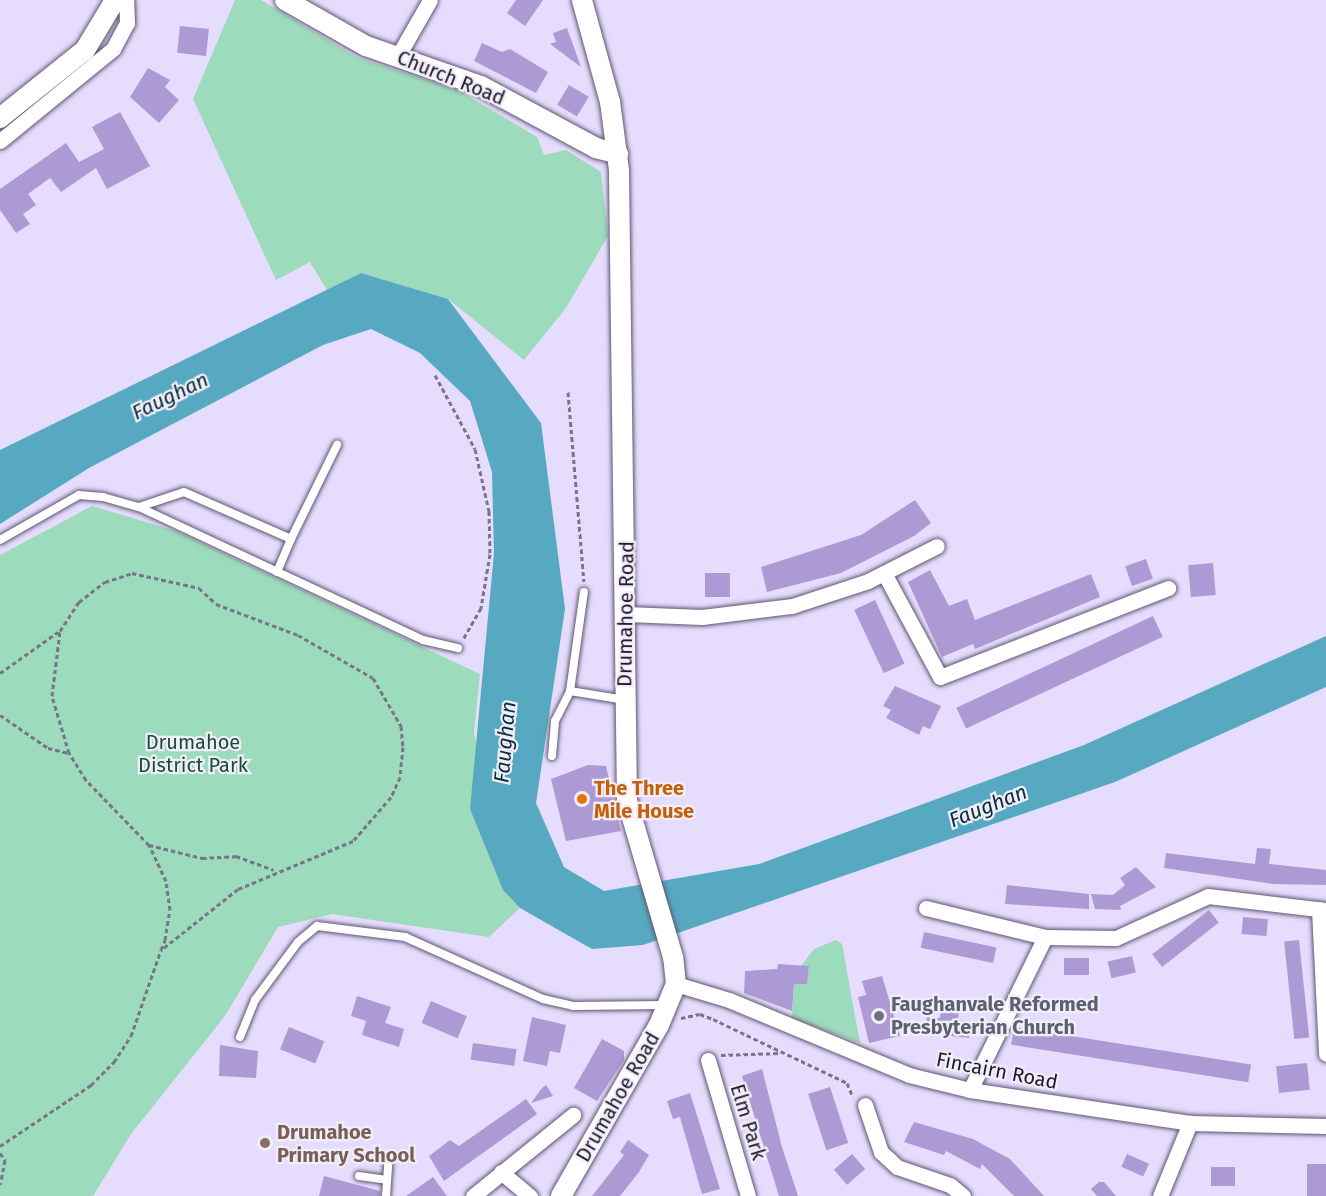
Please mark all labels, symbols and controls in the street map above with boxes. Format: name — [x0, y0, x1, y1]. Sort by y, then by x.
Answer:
street label: Church Road — [394, 45, 508, 111]
water label: Faughan — [128, 367, 212, 425]
street label: Drumahoe Road — [613, 541, 639, 687]
water label: Faughan — [489, 700, 521, 784]
park label: Drumahoe District Park — [138, 730, 248, 777]
place label: The Three Mile House — [594, 776, 694, 823]
water label: Faughan — [945, 779, 1031, 833]
marker: The Three Mile House — [575, 792, 589, 806]
place label: Faughanvale Reformed Presbyterian Church — [891, 993, 1099, 1040]
marker: Faughanvale Reformed Presbyterian Church — [872, 1009, 886, 1023]
street label: Drumahoe Road — [571, 1028, 665, 1166]
street label: Fincairn Road — [934, 1047, 1060, 1095]
street label: Elm Park — [725, 1081, 771, 1163]
place label: Drumahoe Primary School — [277, 1120, 415, 1167]
marker: Drumahoe Primary School — [258, 1136, 272, 1150]

